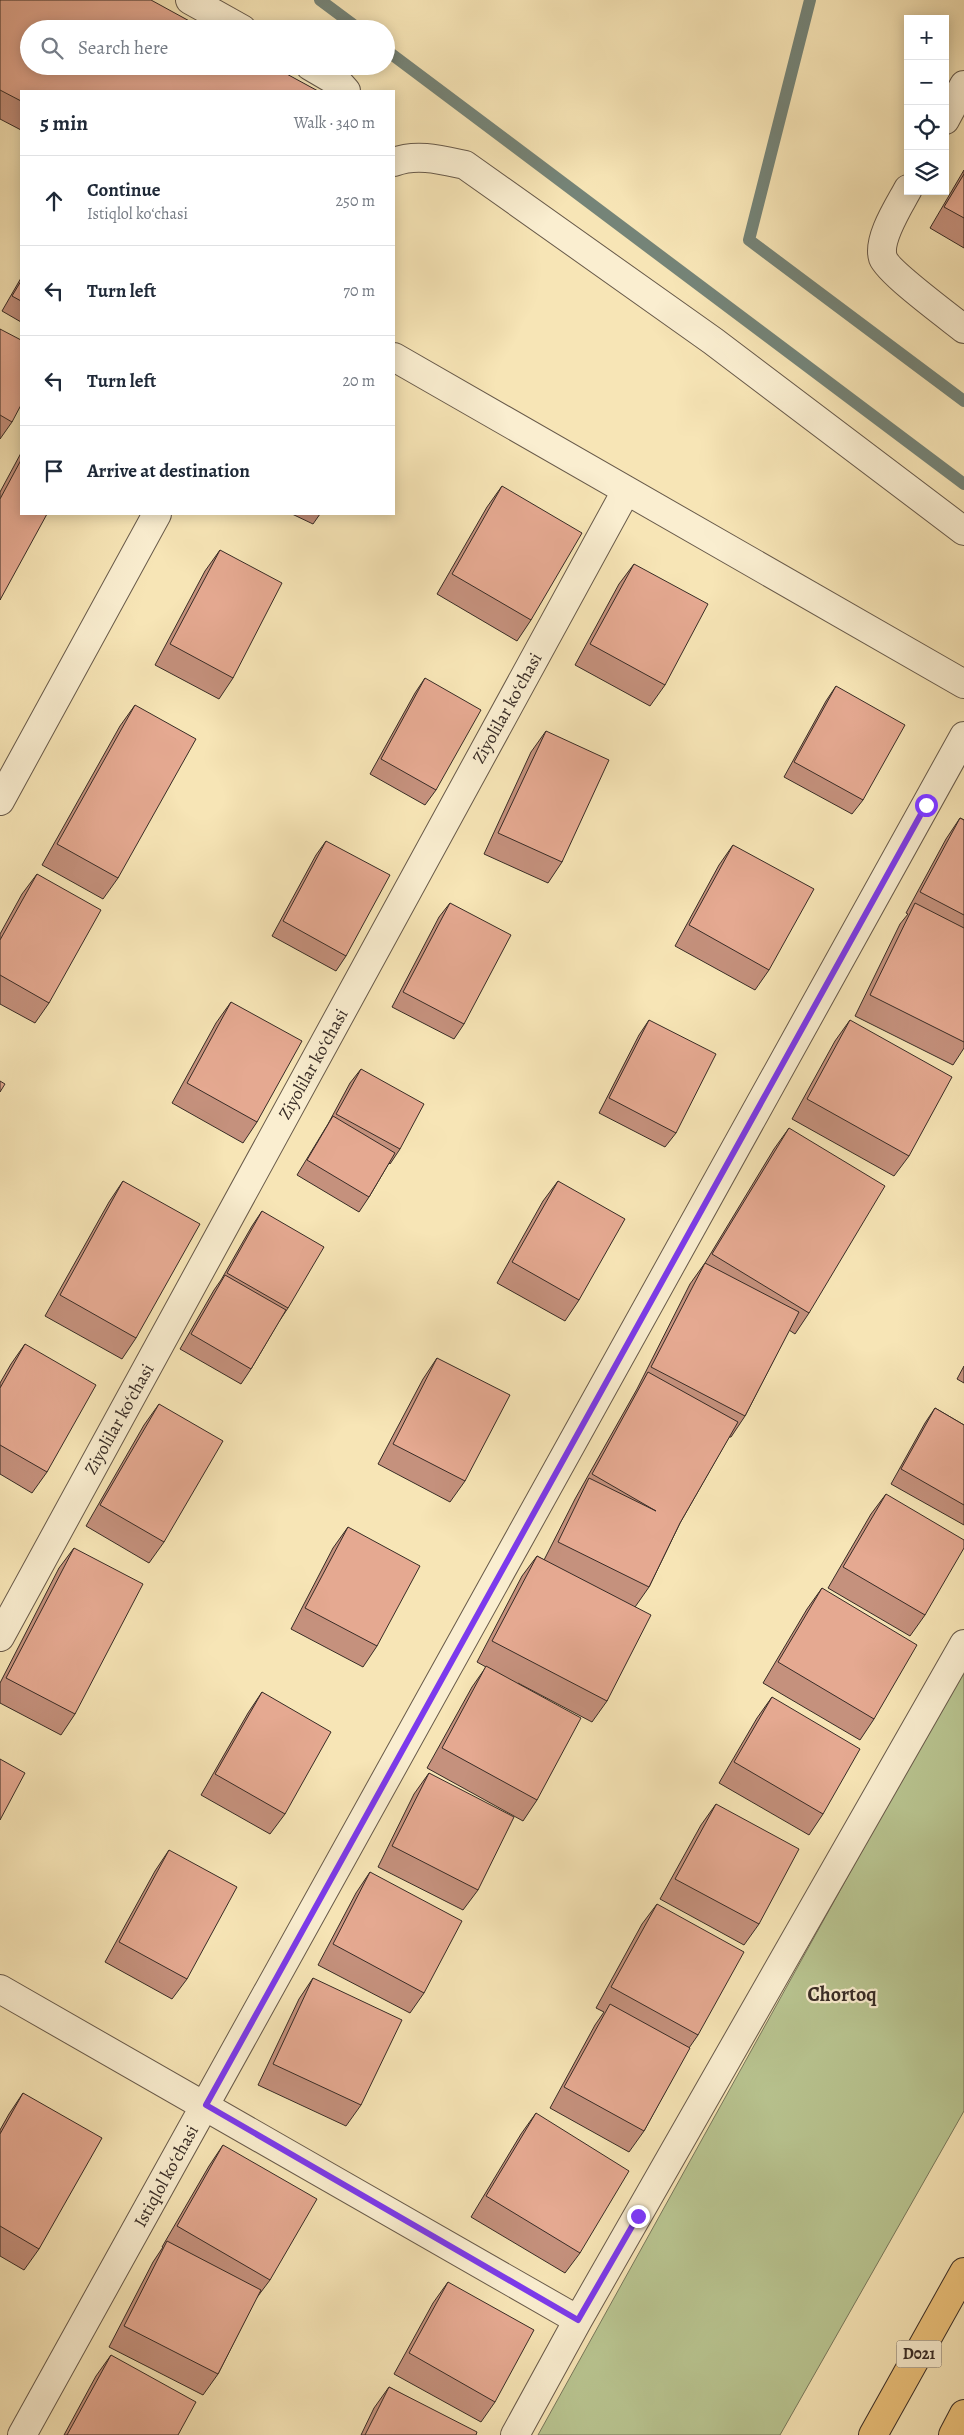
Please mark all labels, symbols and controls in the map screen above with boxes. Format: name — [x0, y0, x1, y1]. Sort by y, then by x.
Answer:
map controls — [904, 15, 949, 195]
button: + — [904, 15, 949, 60]
search box — [20, 20, 395, 75]
icon: search — [38, 34, 66, 62]
text: Search here — [78, 35, 168, 61]
button: − — [904, 60, 949, 105]
button: locate — [904, 105, 949, 150]
text: 5 min — [40, 109, 88, 137]
text: Walk · 340 m — [294, 112, 375, 134]
button: layers — [904, 150, 949, 195]
text: Continue — [87, 177, 161, 203]
icon: ahead — [40, 187, 68, 215]
text: 250 m — [336, 190, 375, 212]
text: Istiqlol koʻchasi — [87, 203, 188, 225]
icon: left — [40, 277, 68, 305]
text: Turn left — [87, 278, 156, 304]
text: 70 m — [343, 280, 375, 302]
icon: left — [40, 367, 68, 395]
text: Turn left — [87, 368, 156, 394]
text: 20 m — [342, 370, 375, 392]
icon: arrive — [40, 457, 68, 485]
text: Arrive at destination — [87, 458, 250, 484]
street label: Ziyolilar koʻchasi — [467, 648, 547, 768]
route start — [915, 794, 938, 817]
street label: Ziyolilar koʻchasi — [273, 1004, 353, 1124]
street label: Ziyolilar koʻchasi — [79, 1359, 159, 1479]
district label: Chortoq — [807, 1981, 877, 2008]
street label: Istiqlol koʻchasi — [128, 2120, 204, 2232]
route end — [627, 2205, 650, 2228]
road number: D021 — [896, 2340, 942, 2368]

